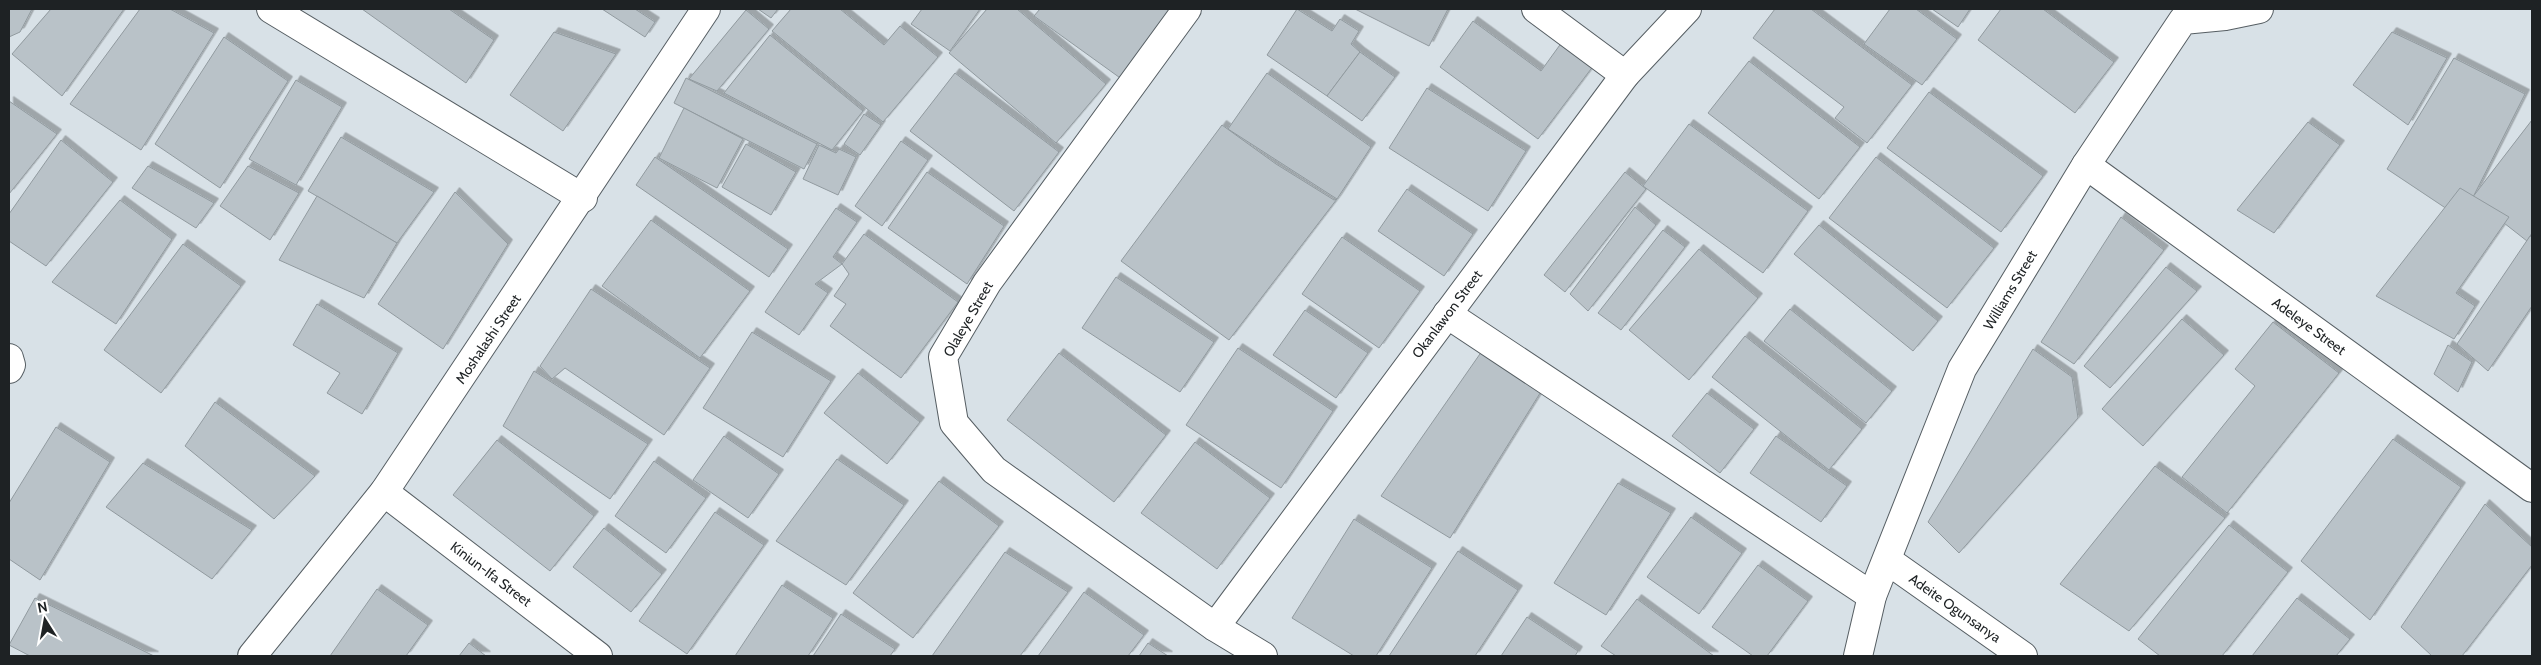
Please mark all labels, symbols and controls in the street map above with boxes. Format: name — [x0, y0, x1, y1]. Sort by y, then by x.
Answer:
street label: Williams Street — [1979, 247, 2041, 333]
street label: Okanlawon Street — [1408, 266, 1486, 362]
street label: Olaleye Street — [939, 278, 997, 360]
street label: Moshalashi Street — [451, 290, 525, 387]
street label: Adeleye Street — [2269, 293, 2350, 359]
street label: Kiniun-Ifa Street — [447, 538, 535, 611]
street label: Adeite Ogunsanya — [1906, 570, 2005, 647]
north arrow — [20, 595, 70, 645]
text: N — [36, 597, 49, 617]

